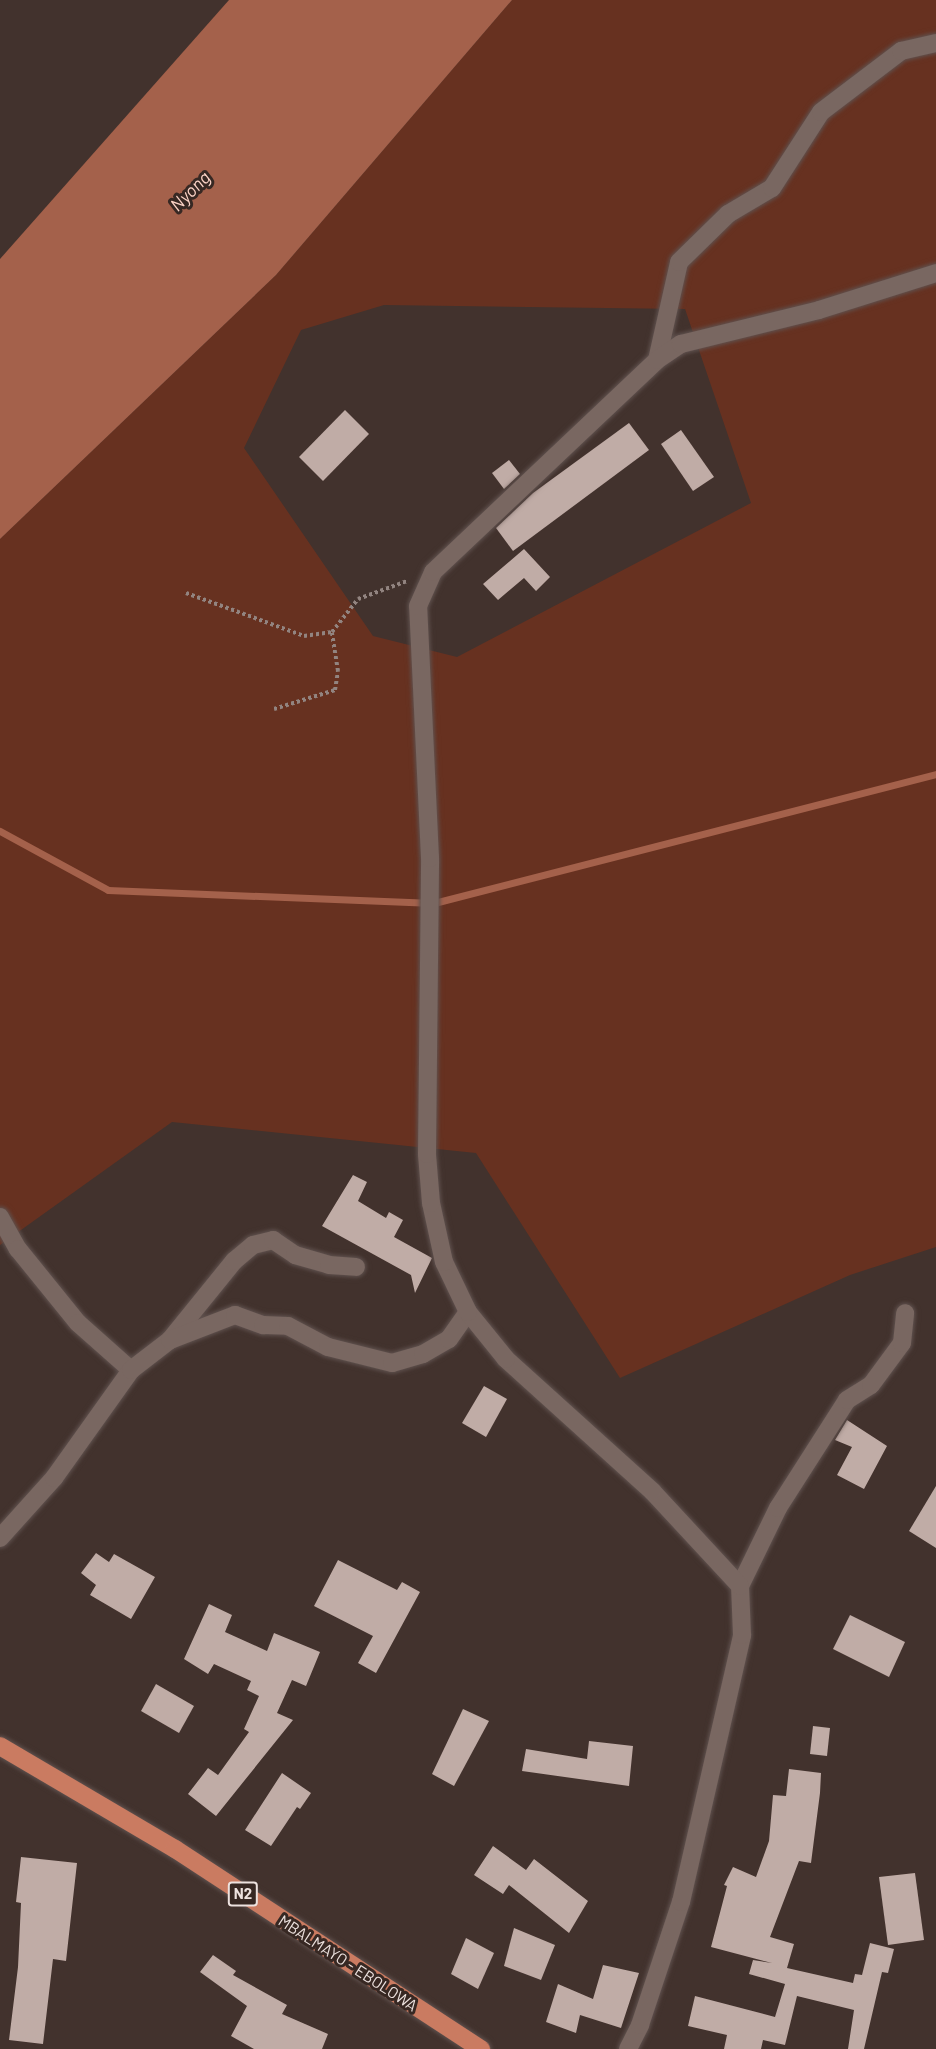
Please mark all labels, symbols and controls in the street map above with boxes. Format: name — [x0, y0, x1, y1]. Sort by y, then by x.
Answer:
water label: Nyong — [165, 166, 215, 216]
road number: N2 — [226, 1882, 260, 1906]
street label: MBALMAYO - EBOLOWA — [275, 1911, 421, 2015]

